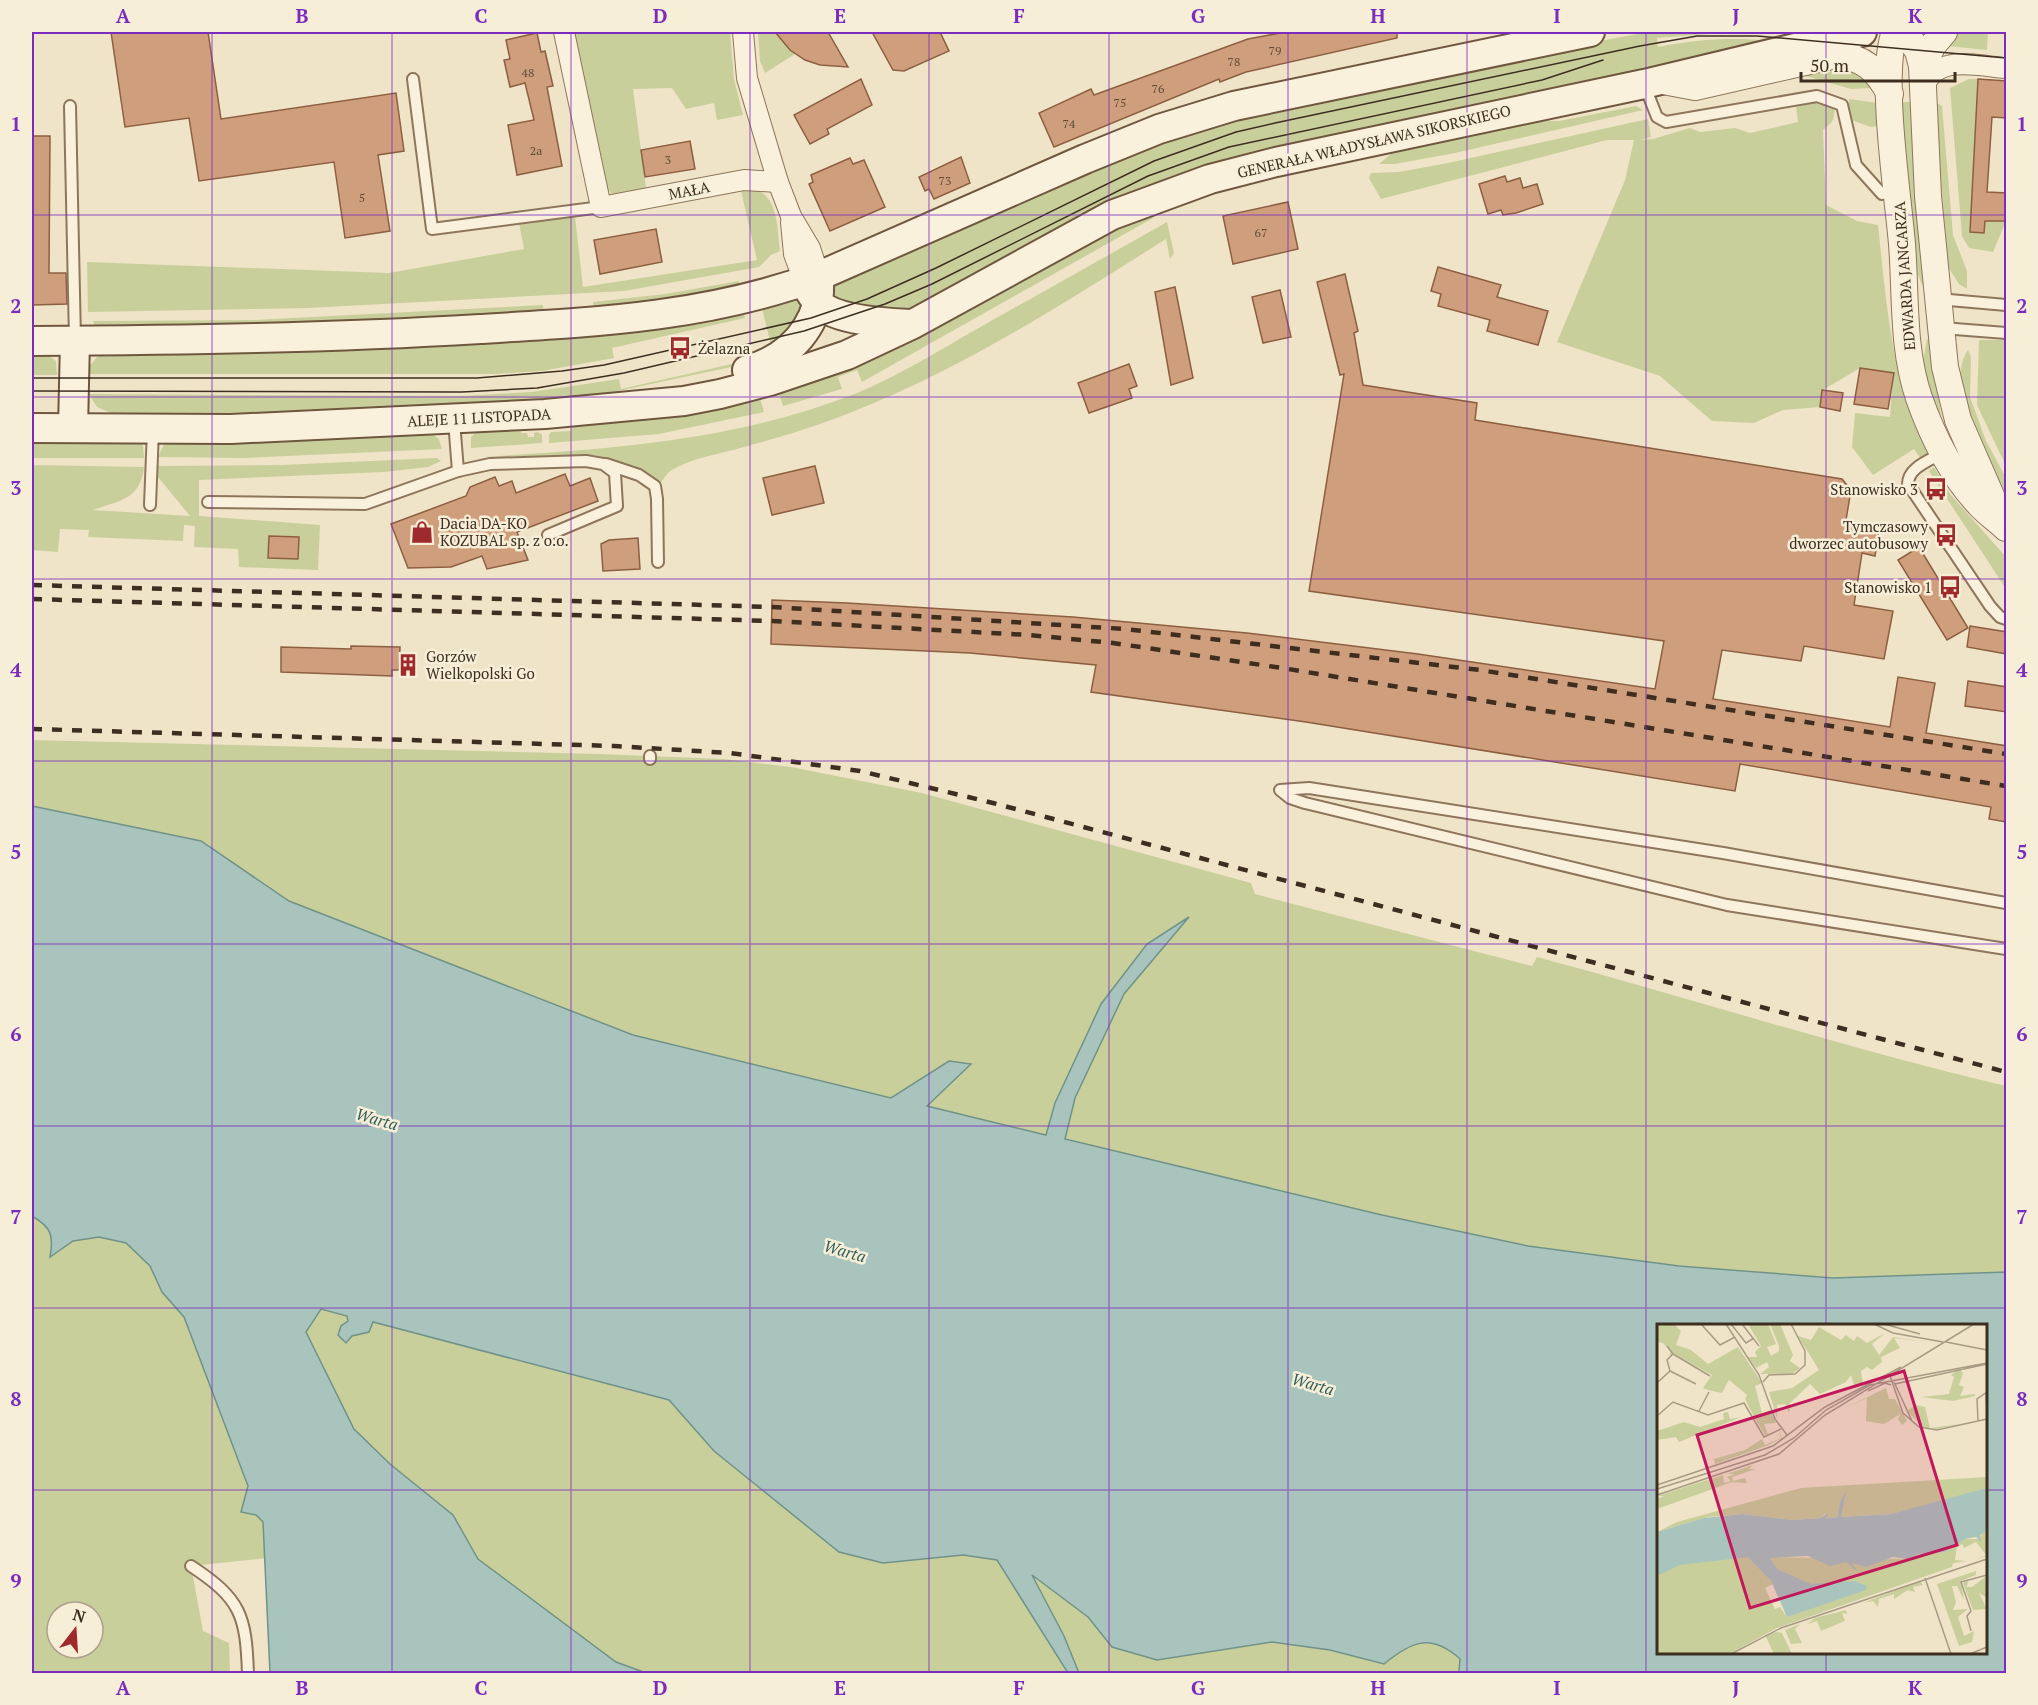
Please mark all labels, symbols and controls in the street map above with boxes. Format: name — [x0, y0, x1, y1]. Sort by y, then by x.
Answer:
text: A — [116, 2, 131, 29]
text: B — [296, 2, 309, 29]
text: C — [474, 2, 488, 29]
text: D — [653, 2, 667, 29]
text: E — [834, 2, 846, 29]
text: F — [1013, 2, 1025, 29]
text: G — [1191, 2, 1205, 29]
text: H — [1370, 2, 1386, 29]
text: I — [1553, 2, 1561, 29]
text: J — [1732, 2, 1740, 29]
text: K — [1908, 2, 1923, 29]
house number: 79 — [1269, 43, 1281, 58]
scale bar — [1801, 45, 1956, 83]
text: 50 m — [1810, 53, 1850, 77]
house number: 78 — [1228, 54, 1240, 69]
house number: 48 — [522, 65, 534, 80]
house number: 76 — [1152, 81, 1165, 96]
house number: 75 — [1114, 95, 1126, 110]
street label: GENERAŁA WŁADYSŁAWA SIKORSKIEGO — [1235, 100, 1513, 182]
text: 1 — [10, 110, 22, 137]
text: 1 — [2016, 110, 2028, 137]
house number: 74 — [1063, 116, 1076, 131]
house number: 2a — [530, 143, 542, 158]
house number: 3 — [665, 152, 671, 167]
house number: 73 — [939, 173, 951, 188]
street label: MAŁA — [667, 176, 712, 204]
house number: 5 — [359, 190, 365, 205]
street label: EDWARDA JANCARZA — [1889, 200, 1919, 351]
house number: 67 — [1255, 225, 1267, 240]
text: 2 — [10, 292, 22, 319]
text: 2 — [2016, 292, 2028, 319]
bus stop icon: Żelazna — [667, 335, 693, 361]
place label: Żelazna — [698, 338, 751, 358]
street label: ALEJE 11 LISTOPADA — [407, 403, 552, 431]
text: 3 — [10, 474, 22, 501]
text: 3 — [2016, 474, 2028, 501]
bus stop icon: Stanowisko 3 — [1923, 476, 1949, 502]
place label: Stanowisko 3 — [1830, 479, 1918, 499]
place label: Dacia DA-KO KOZUBAL sp. z o.o. — [440, 513, 569, 550]
place label: Tymczasowy dworzec autobusowy — [1789, 516, 1928, 553]
shop icon: Dacia DA-KO KOZUBAL sp. z o.o. — [409, 519, 435, 545]
bus stop icon: Tymczasowy dworzec autobusowy — [1933, 522, 1959, 548]
bus stop icon: Stanowisko 1 — [1937, 574, 1963, 600]
place label: Stanowisko 1 — [1844, 577, 1932, 597]
place label: Gorzów Wielkopolski Go — [426, 646, 535, 683]
building icon: Gorzów Wielkopolski Go — [395, 652, 421, 678]
text: 4 — [10, 656, 22, 683]
text: 4 — [2016, 656, 2028, 683]
text: 5 — [10, 838, 22, 865]
text: 5 — [2016, 838, 2028, 865]
text: 6 — [10, 1020, 22, 1047]
text: 6 — [2016, 1020, 2028, 1047]
water label: Warta — [353, 1103, 401, 1135]
text: 7 — [10, 1203, 22, 1230]
text: 7 — [2016, 1203, 2028, 1230]
water label: Warta — [821, 1235, 869, 1267]
inset map — [1657, 1324, 1987, 1654]
water label: Warta — [1289, 1368, 1337, 1400]
text: 8 — [10, 1385, 22, 1412]
text: 8 — [2016, 1385, 2028, 1412]
text: 9 — [10, 1567, 22, 1594]
text: 9 — [2016, 1567, 2028, 1594]
north arrow — [45, 1600, 105, 1660]
text: N — [70, 1603, 88, 1628]
text: A — [116, 1674, 131, 1701]
text: B — [296, 1674, 309, 1701]
text: C — [474, 1674, 488, 1701]
text: D — [653, 1674, 667, 1701]
text: E — [834, 1674, 846, 1701]
text: F — [1013, 1674, 1025, 1701]
text: G — [1191, 1674, 1205, 1701]
text: H — [1370, 1674, 1386, 1701]
text: I — [1553, 1674, 1561, 1701]
text: J — [1732, 1674, 1740, 1701]
text: K — [1908, 1674, 1923, 1701]

